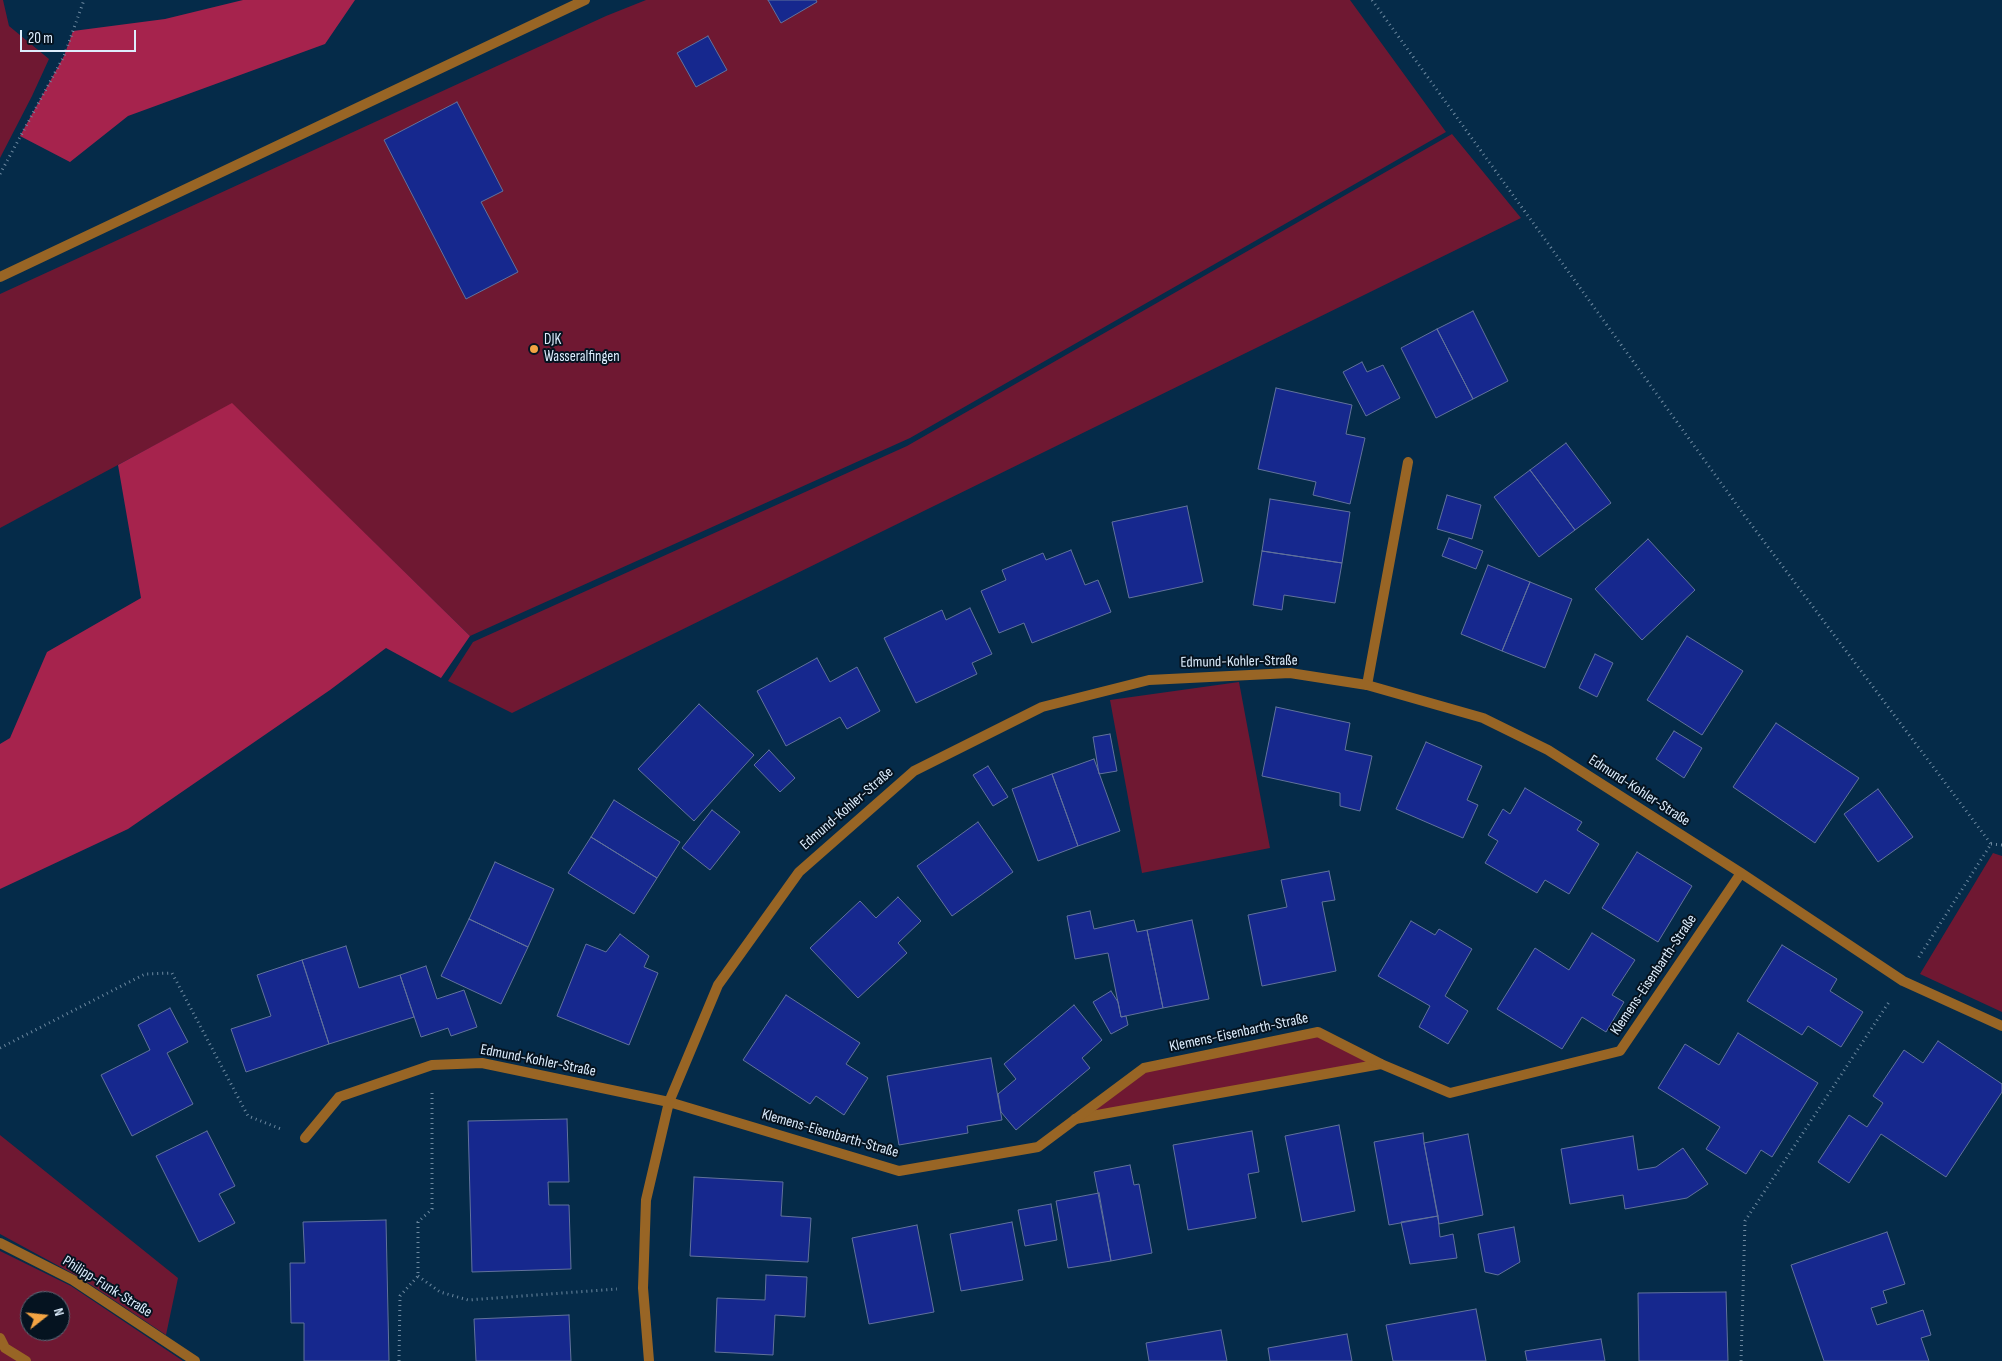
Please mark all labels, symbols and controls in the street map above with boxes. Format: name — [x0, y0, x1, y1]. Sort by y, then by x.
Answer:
scale bar — [22, 20, 139, 52]
text: 20 m — [28, 29, 53, 48]
place label: DJK Wasseralfingen — [544, 331, 620, 366]
marker: DJK Wasseralfingen — [528, 343, 540, 355]
street label: Edmund-Kohler-Straße — [1180, 652, 1298, 672]
street label: Edmund-Kohler-Straße — [1585, 752, 1693, 830]
street label: Edmund-Kohler-Straße — [797, 764, 897, 854]
street label: Klemens-Eisenbarth-Straße — [1607, 911, 1701, 1039]
street label: Klemens-Eisenbarth-Straße — [1168, 1009, 1310, 1057]
street label: Edmund-Kohler-Straße — [479, 1041, 597, 1081]
street label: Klemens-Eisenbarth-Straße — [760, 1106, 900, 1162]
street label: Philipp-Funk-Straße — [59, 1252, 155, 1322]
north arrow — [20, 1291, 70, 1341]
text: N — [50, 1306, 68, 1318]

